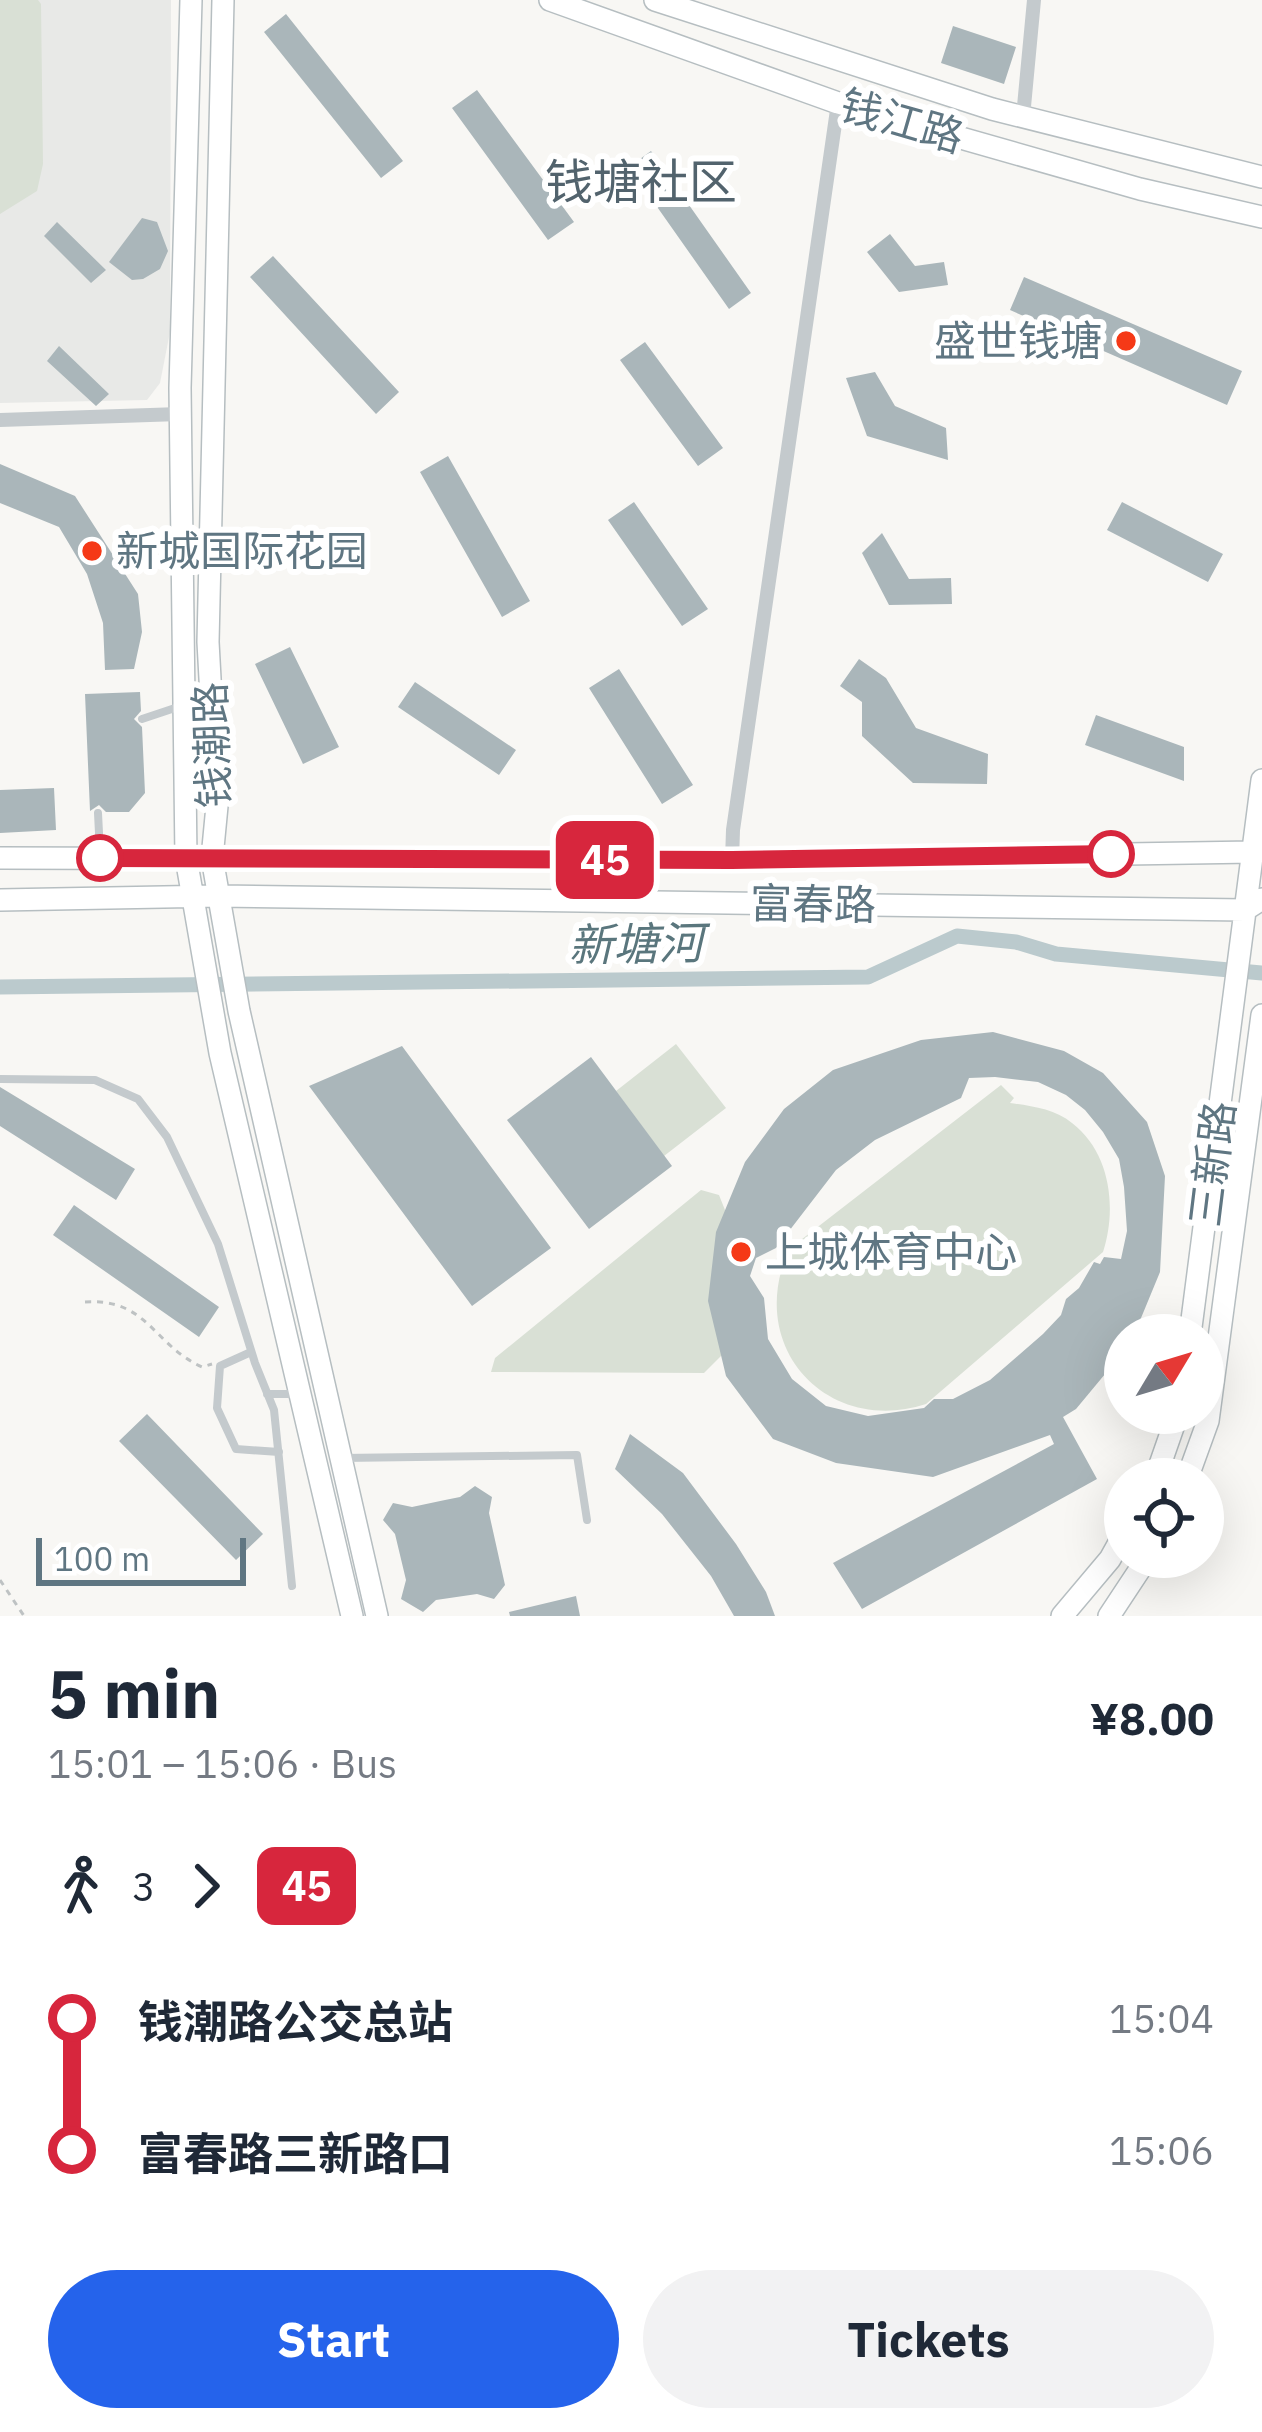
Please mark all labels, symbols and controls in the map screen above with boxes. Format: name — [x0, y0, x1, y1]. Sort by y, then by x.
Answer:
street label: 钱江路 — [834, 77, 970, 164]
district label: 钱塘社区 — [545, 150, 737, 212]
place label: 盛世钱塘 — [934, 313, 1102, 368]
marker: 盛世钱塘 — [1113, 328, 1139, 354]
place label: 新城国际花园 — [116, 523, 368, 578]
marker: 新城国际花园 — [79, 538, 105, 564]
street label: 钱潮路 — [182, 681, 241, 809]
line badge: 45 — [551, 821, 659, 899]
text: 45 — [580, 832, 630, 887]
unlabelled marker — [1089, 832, 1133, 876]
unlabelled marker — [78, 836, 122, 880]
street label: 富春路 — [750, 875, 876, 932]
water label: 新塘河 — [568, 913, 712, 973]
street label: 三新路 — [1177, 1098, 1246, 1230]
place label: 上城体育中心 — [765, 1224, 1017, 1279]
marker: 上城体育中心 — [728, 1239, 754, 1265]
north arrow — [1104, 1314, 1224, 1434]
map controls — [1104, 1314, 1224, 1578]
button: locate — [1104, 1458, 1224, 1578]
scale bar — [36, 1532, 246, 1585]
text: 100 m — [54, 1537, 150, 1580]
text: 5 min — [48, 1650, 220, 1736]
text: ¥8.00 — [1090, 1689, 1214, 1747]
text: 15:01 – 15:06 · Bus — [48, 1738, 397, 1789]
icon: walk — [48, 1853, 114, 1919]
icon: forward — [173, 1853, 239, 1919]
text: 45 — [281, 1858, 332, 1913]
text: 3 — [132, 1861, 155, 1912]
text: 钱潮路公交总站 — [138, 1992, 453, 2050]
text: 15:04 — [1109, 1993, 1214, 2044]
text: 富春路三新路口 — [138, 2124, 453, 2182]
text: 15:06 — [1109, 2125, 1214, 2176]
button: Start — [48, 2270, 619, 2408]
button: Tickets — [643, 2270, 1214, 2408]

